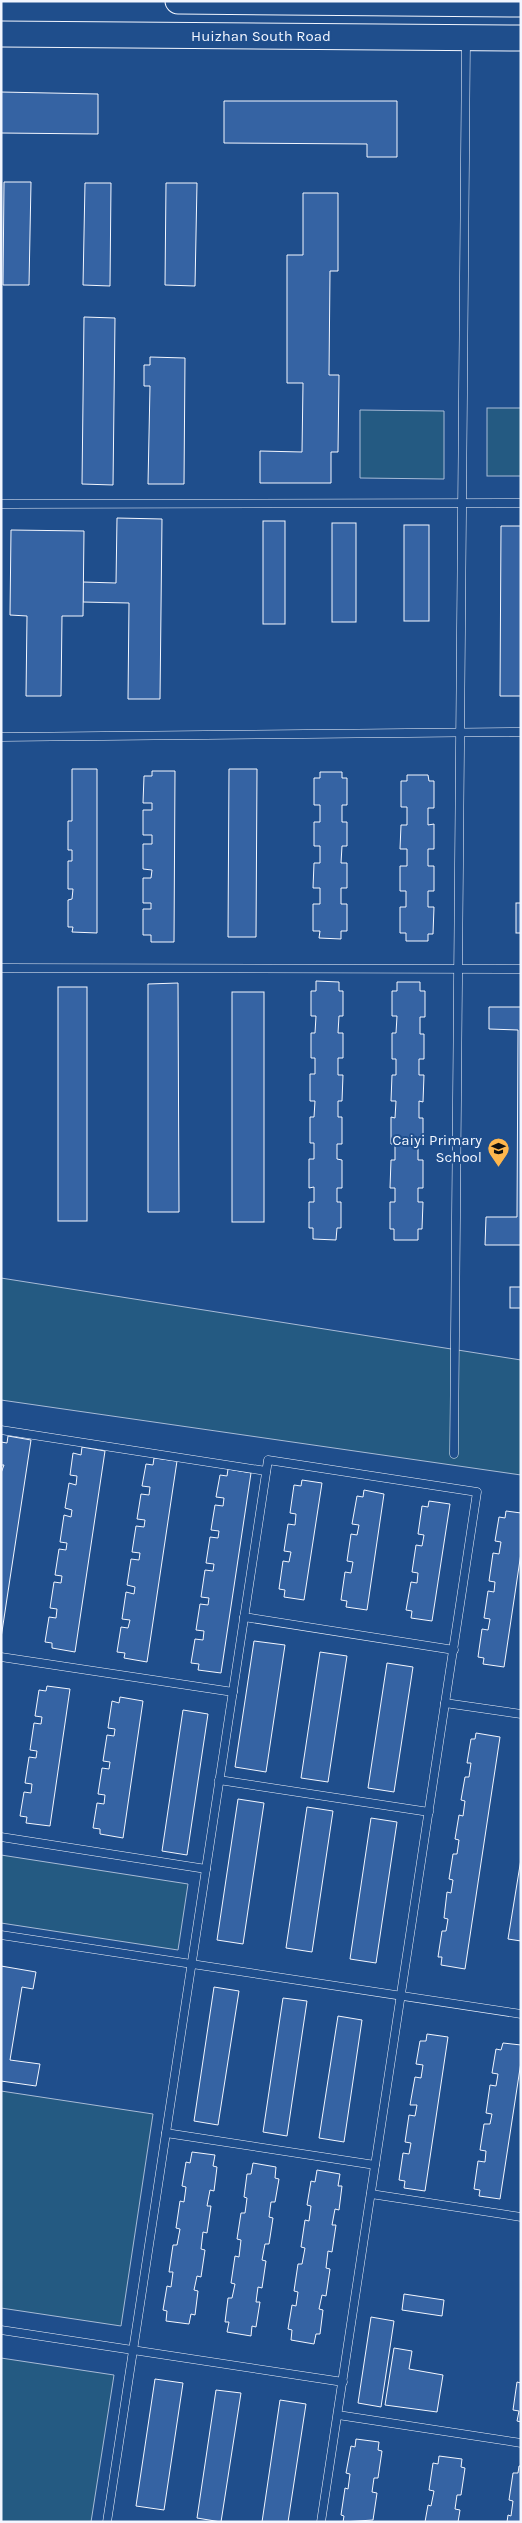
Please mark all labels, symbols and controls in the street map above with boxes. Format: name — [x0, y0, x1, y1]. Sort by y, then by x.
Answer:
street label: Huizhan South Road — [191, 27, 331, 45]
place label: Caiyi Primary School — [392, 1131, 482, 1166]
school or university icon: Caiyi Primary School — [486, 1137, 510, 1168]

